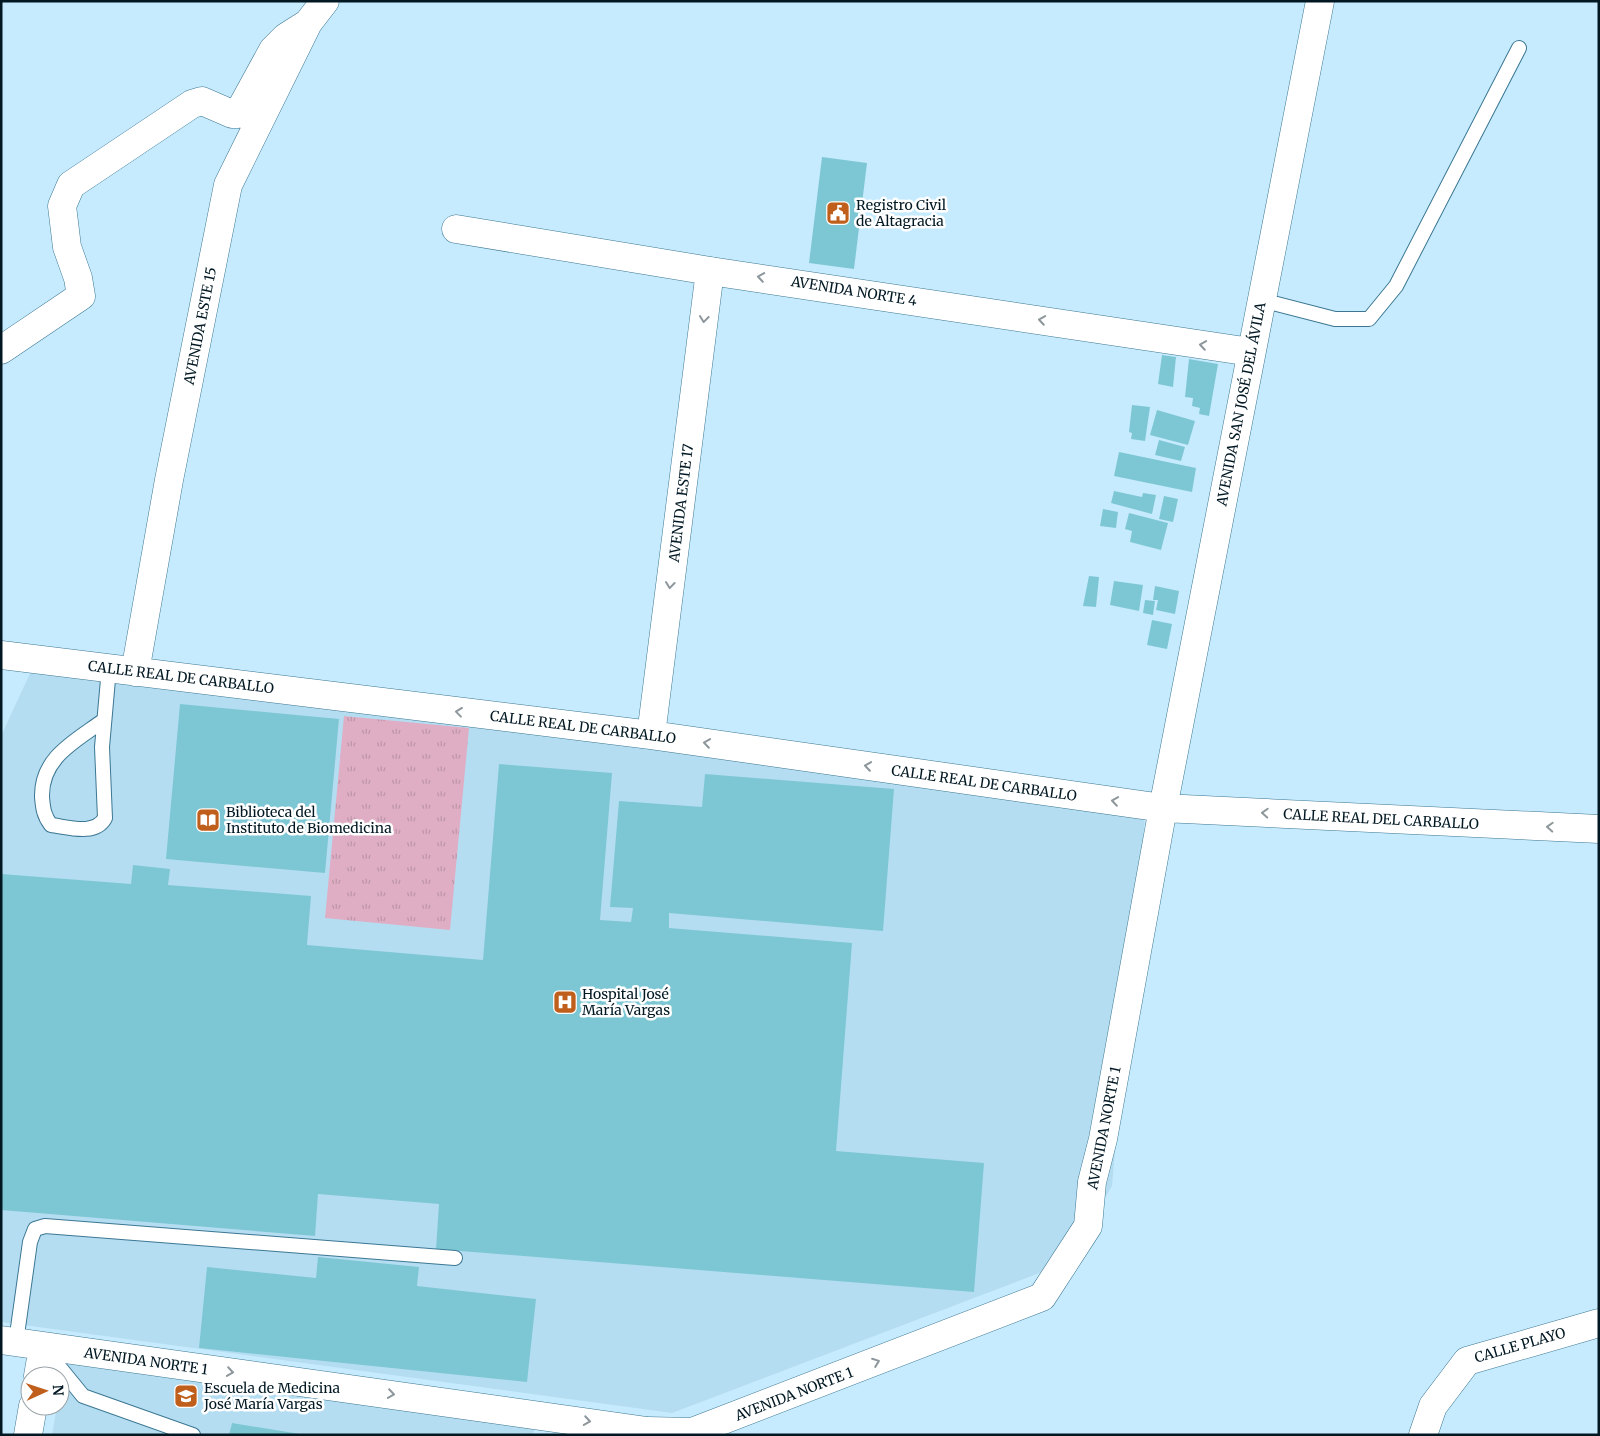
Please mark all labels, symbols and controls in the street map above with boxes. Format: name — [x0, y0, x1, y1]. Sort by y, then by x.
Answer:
place label: Registro Civil de Altagracia — [856, 196, 947, 230]
public building icon: Registro Civil de Altagracia — [825, 200, 851, 226]
street label: AVENIDA ESTE 15 — [180, 266, 220, 387]
one-way arrow — [756, 272, 764, 283]
street label: AVENIDA NORTE 4 — [789, 272, 919, 310]
street label: AVENIDA SAN JOSÉ DEL ÁVILA — [1212, 300, 1270, 508]
one-way arrow — [1038, 315, 1046, 326]
one-way arrow — [699, 316, 710, 324]
one-way arrow — [1199, 340, 1207, 350]
street label: AVENIDA ESTE 17 — [665, 443, 697, 564]
one-way arrow — [665, 581, 676, 589]
street label: CALLE REAL DE CARBALLO — [87, 657, 275, 697]
one-way arrow — [454, 707, 462, 718]
street label: CALLE REAL DE CARBALLO — [489, 707, 677, 747]
one-way arrow — [702, 739, 711, 749]
one-way arrow — [863, 761, 871, 772]
street label: CALLE REAL DE CARBALLO — [890, 761, 1078, 805]
one-way arrow — [1111, 796, 1119, 807]
place label: Biblioteca del Instituto de Biomedicina — [226, 803, 392, 837]
street label: CALLE REAL DEL CARBALLO — [1283, 805, 1479, 833]
library icon: Biblioteca del Instituto de Biomedicina — [195, 807, 221, 833]
one-way arrow — [1261, 808, 1269, 818]
one-way arrow — [1546, 822, 1554, 832]
place label: Hospital José María Vargas — [582, 985, 670, 1019]
hospital icon: Hospital José María Vargas — [552, 989, 578, 1015]
street label: AVENIDA NORTE 1 — [1083, 1065, 1125, 1192]
street label: CALLE PLAYO — [1472, 1323, 1568, 1367]
street label: AVENIDA NORTE 1 — [82, 1343, 209, 1379]
one-way arrow — [871, 1358, 880, 1368]
street label: AVENIDA NORTE 1 — [732, 1363, 856, 1425]
north arrow — [20, 1366, 70, 1416]
one-way arrow — [227, 1366, 235, 1377]
place label: Escuela de Medicina José María Vargas — [203, 1379, 340, 1413]
school or university icon: Escuela de Medicina José María Vargas — [173, 1383, 199, 1409]
text: N — [49, 1384, 67, 1396]
one-way arrow — [388, 1388, 396, 1399]
one-way arrow — [583, 1416, 591, 1426]

